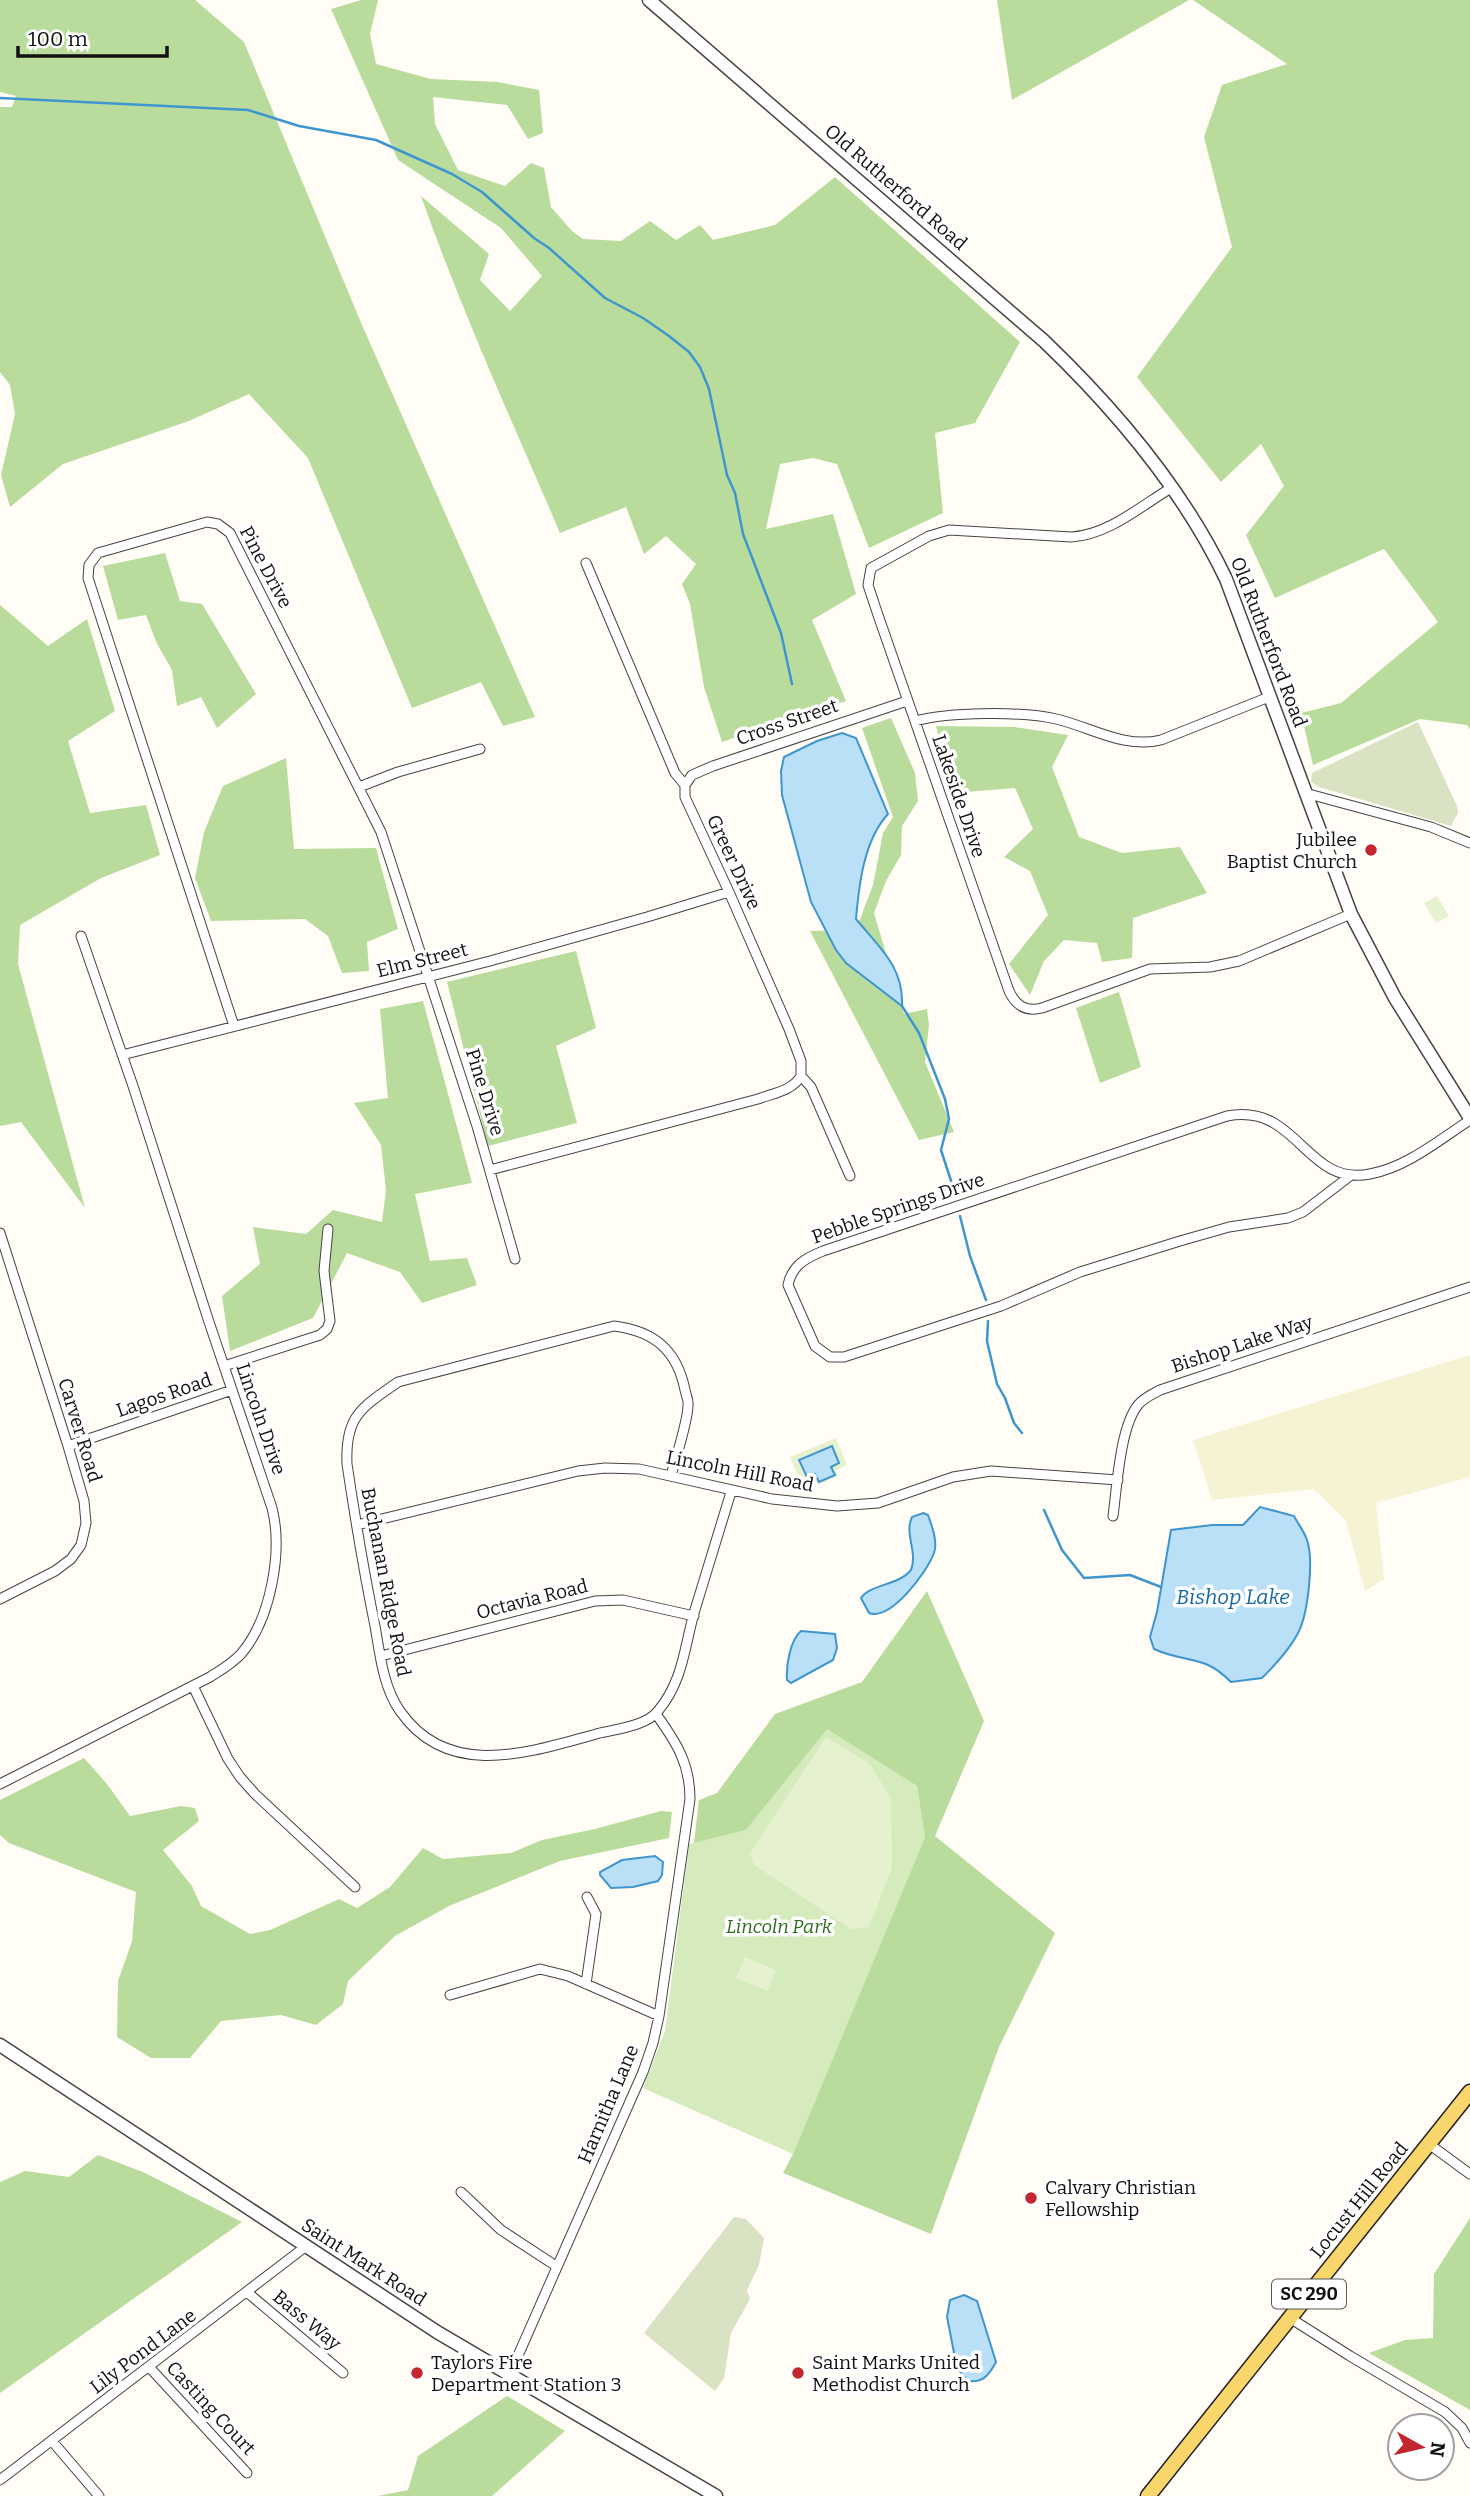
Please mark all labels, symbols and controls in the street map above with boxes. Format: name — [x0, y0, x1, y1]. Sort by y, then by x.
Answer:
scale bar — [18, 14, 166, 58]
text: 100 m — [28, 26, 88, 52]
street label: Old Rutherford Road — [820, 119, 972, 255]
street label: Pine Drive — [235, 522, 297, 612]
street label: Old Rutherford Road — [1226, 554, 1312, 730]
street label: Cross Street — [733, 694, 841, 750]
street label: Lakeside Drive — [927, 732, 991, 860]
street label: Greer Drive — [702, 811, 766, 913]
place label: Jubilee Baptist Church — [1227, 828, 1357, 873]
marker: Jubilee Baptist Church — [1363, 842, 1379, 858]
street label: Elm Street — [374, 938, 470, 982]
street label: Pine Drive — [461, 1046, 509, 1138]
street label: Pebble Springs Drive — [809, 1168, 987, 1248]
street label: Bishop Lake Way — [1168, 1310, 1316, 1378]
street label: Lincoln Drive — [231, 1360, 291, 1478]
street label: Lagos Road — [113, 1368, 215, 1422]
street label: Carver Road — [53, 1375, 107, 1485]
street label: Lincoln Hill Road — [664, 1445, 816, 1497]
street label: Buchanan Ridge Road — [356, 1486, 416, 1678]
street label: Octavia Road — [474, 1574, 590, 1624]
water label: Bishop Lake — [1176, 1584, 1290, 1610]
park label: Lincoln Park — [726, 1915, 833, 1938]
street label: Harnitha Lane — [573, 2041, 643, 2167]
street label: Locust Hill Road — [1305, 2137, 1413, 2263]
place label: Calvary Christian Fellowship — [1045, 2176, 1196, 2221]
marker: Calvary Christian Fellowship — [1023, 2190, 1039, 2206]
street label: Saint Mark Road — [297, 2213, 431, 2311]
road number: SC 290 — [1272, 2280, 1346, 2308]
street label: Bass Way — [268, 2285, 346, 2356]
street label: Lily Pond Lane — [85, 2304, 201, 2398]
place label: Taylors Fire Department Station 3 — [431, 2351, 621, 2396]
place label: Saint Marks United Methodist Church — [812, 2351, 980, 2396]
street label: Casting Court — [162, 2356, 260, 2460]
marker: Taylors Fire Department Station 3 — [409, 2365, 425, 2381]
marker: Saint Marks United Methodist Church — [790, 2365, 806, 2381]
north arrow — [1386, 2412, 1456, 2482]
text: N — [1425, 2440, 1450, 2458]

